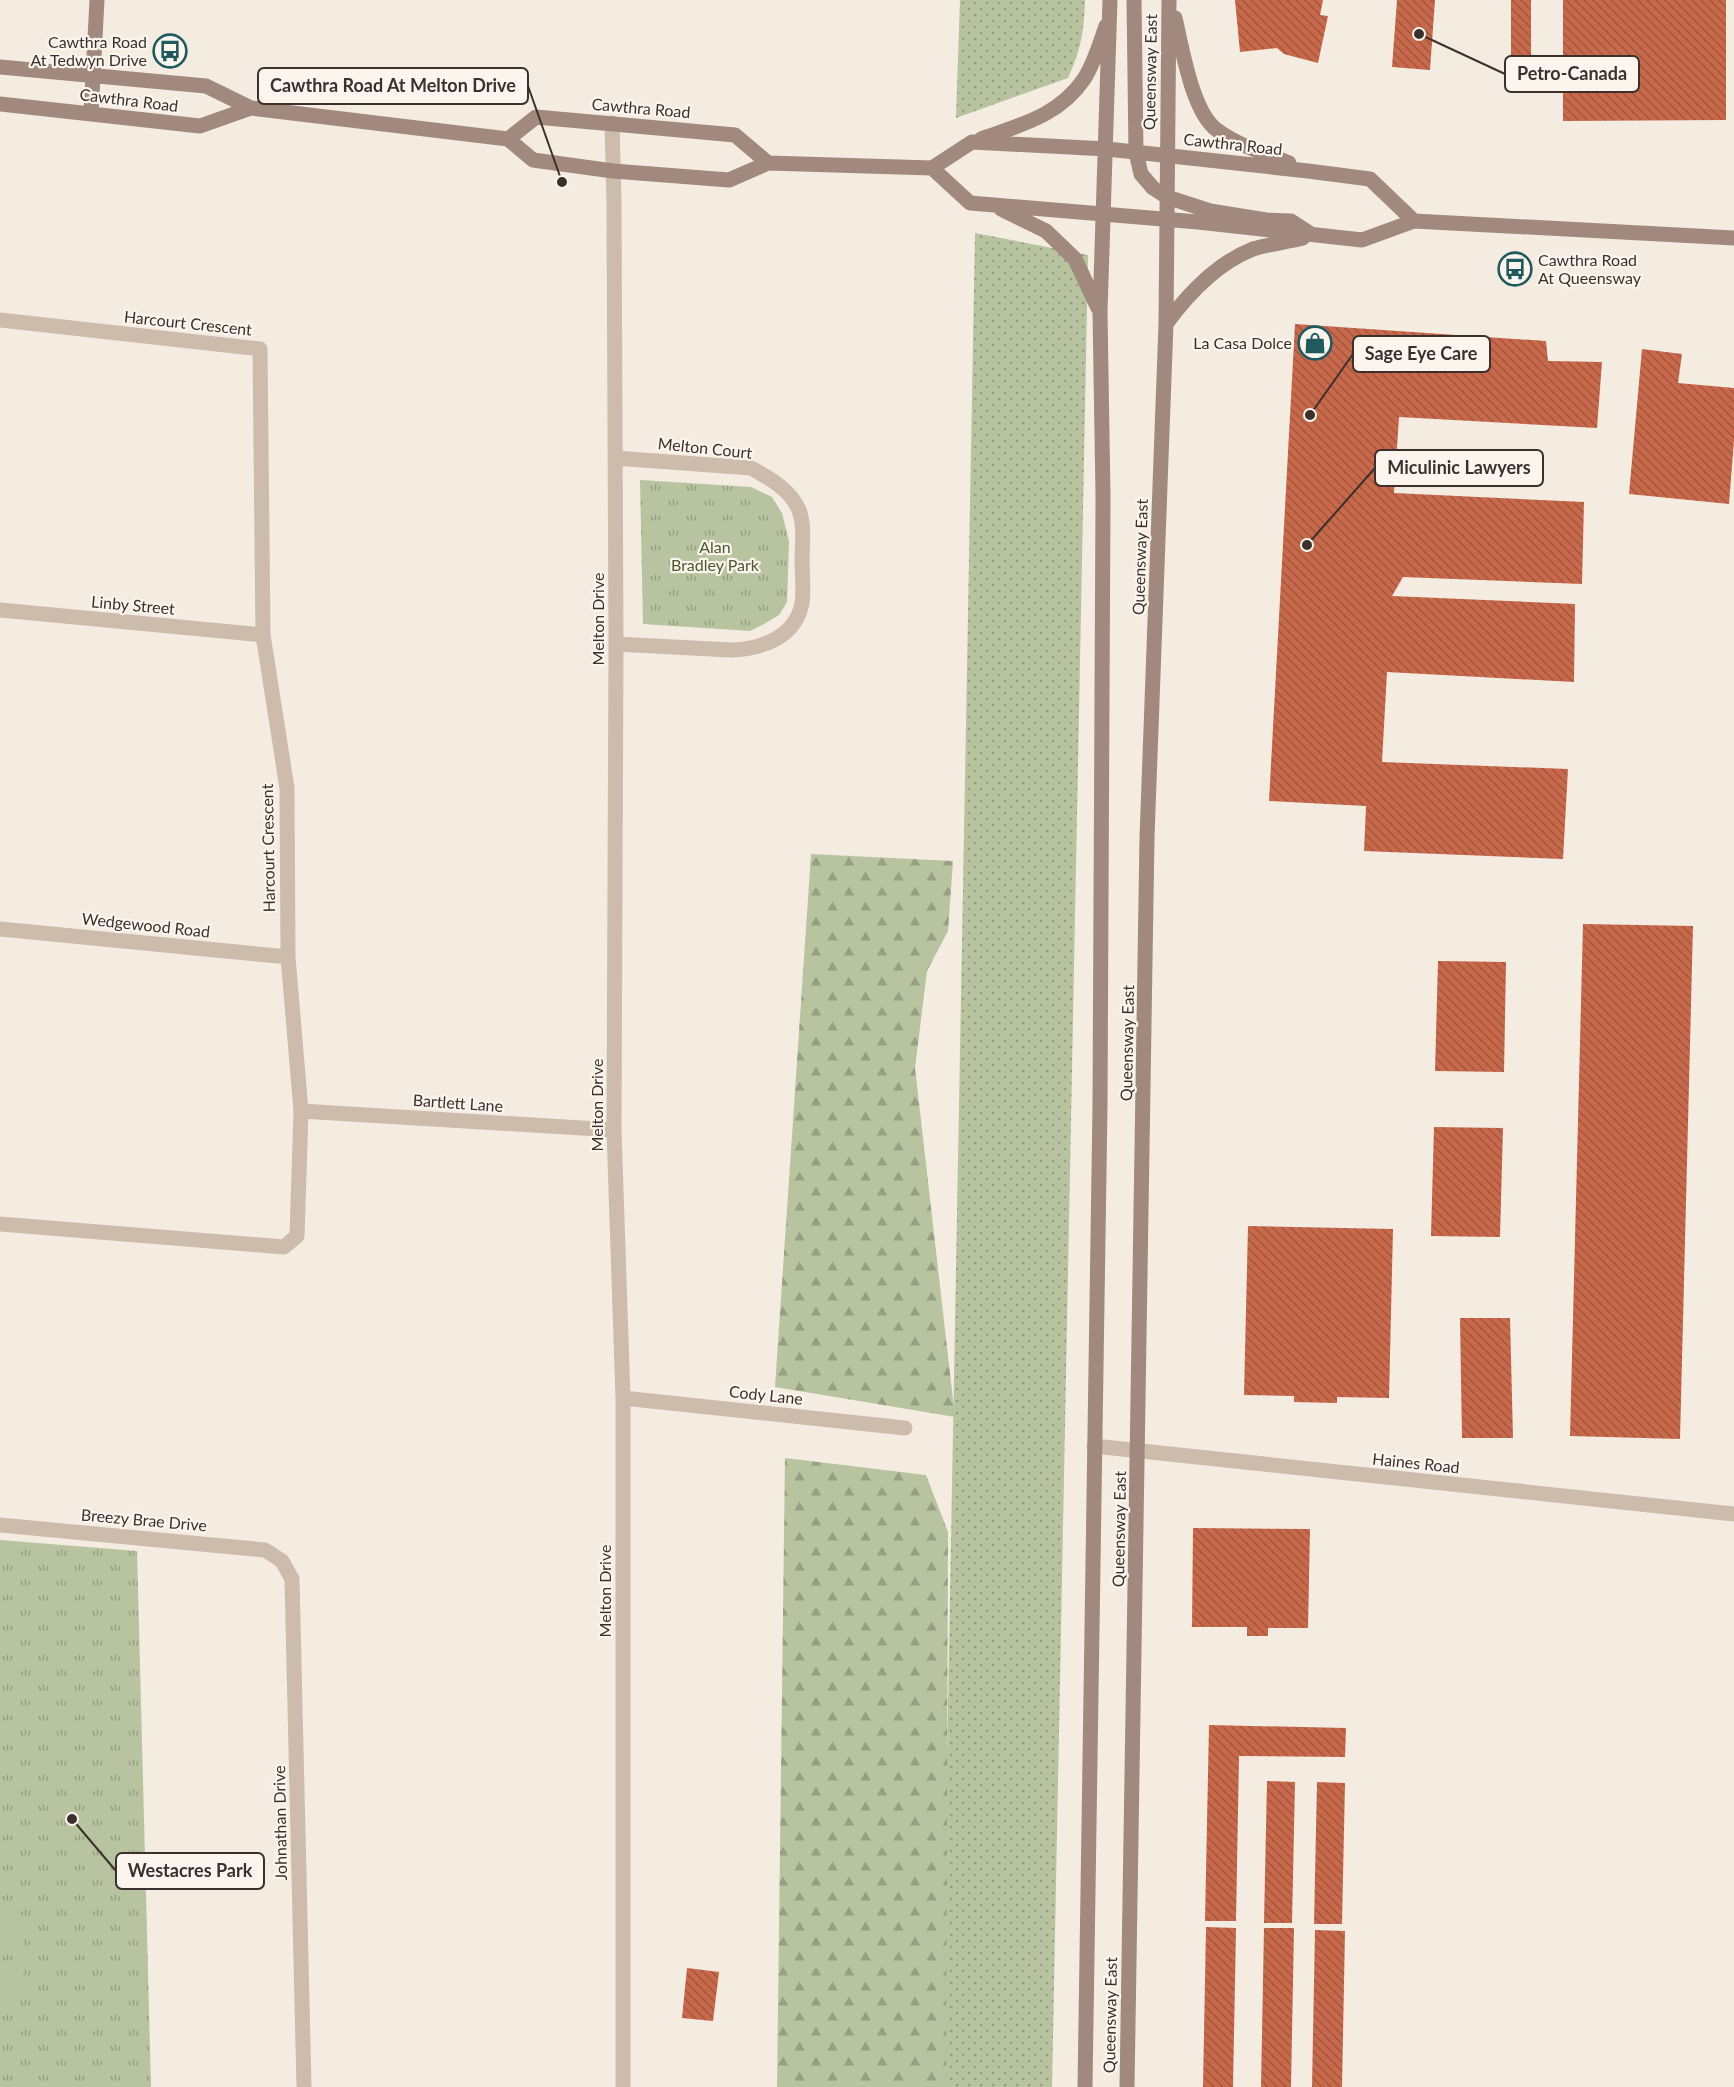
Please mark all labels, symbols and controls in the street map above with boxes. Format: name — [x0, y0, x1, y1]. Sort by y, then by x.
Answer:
street label: Queensway East — [1139, 13, 1160, 130]
place label: Cawthra Road At Tedwyn Drive — [30, 32, 147, 69]
bus stop icon: Cawthra Road At Tedwyn Drive — [152, 33, 188, 69]
callout: Petro-Canada — [1505, 56, 1639, 92]
text: Petro-Canada — [1517, 62, 1627, 84]
callout: Cawthra Road At Melton Drive — [258, 68, 528, 104]
text: Cawthra Road At Melton Drive — [270, 74, 516, 96]
street label: Cawthra Road — [79, 84, 179, 115]
street label: Cawthra Road — [591, 94, 691, 121]
street label: Cawthra Road — [1183, 129, 1283, 158]
place label: Cawthra Road At Queensway — [1538, 250, 1642, 287]
bus stop icon: Cawthra Road At Queensway — [1497, 251, 1533, 287]
street label: Harcourt Crescent — [123, 306, 253, 339]
shop icon: La Casa Dolce — [1297, 325, 1333, 361]
place label: La Casa Dolce — [1193, 333, 1292, 352]
callout: Sage Eye Care — [1353, 336, 1490, 372]
text: Sage Eye Care — [1365, 342, 1478, 364]
street label: Melton Court — [657, 433, 753, 462]
callout: Miculinic Lawyers — [1375, 450, 1543, 486]
text: Miculinic Lawyers — [1387, 456, 1531, 478]
street label: Queensway East — [1128, 498, 1151, 615]
park label: Alan Bradley Park — [671, 537, 760, 574]
street label: Melton Drive — [588, 573, 607, 665]
street label: Linby Street — [90, 591, 176, 618]
street label: Harcourt Crescent — [257, 783, 278, 912]
street label: Wedgewood Road — [81, 908, 211, 941]
street label: Queensway East — [1116, 984, 1137, 1101]
street label: Melton Drive — [587, 1059, 606, 1151]
street label: Bartlett Lane — [412, 1090, 504, 1115]
street label: Cody Lane — [728, 1381, 804, 1408]
street label: Haines Road — [1371, 1448, 1461, 1477]
street label: Queensway East — [1108, 1470, 1129, 1587]
street label: Breezy Brae Drive — [80, 1505, 208, 1534]
street label: Melton Drive — [595, 1545, 614, 1637]
street label: Johnathan Drive — [269, 1765, 290, 1881]
callout: Westacres Park — [116, 1853, 264, 1889]
text: Westacres Park — [128, 1859, 253, 1881]
street label: Queensway East — [1099, 1956, 1120, 2073]

